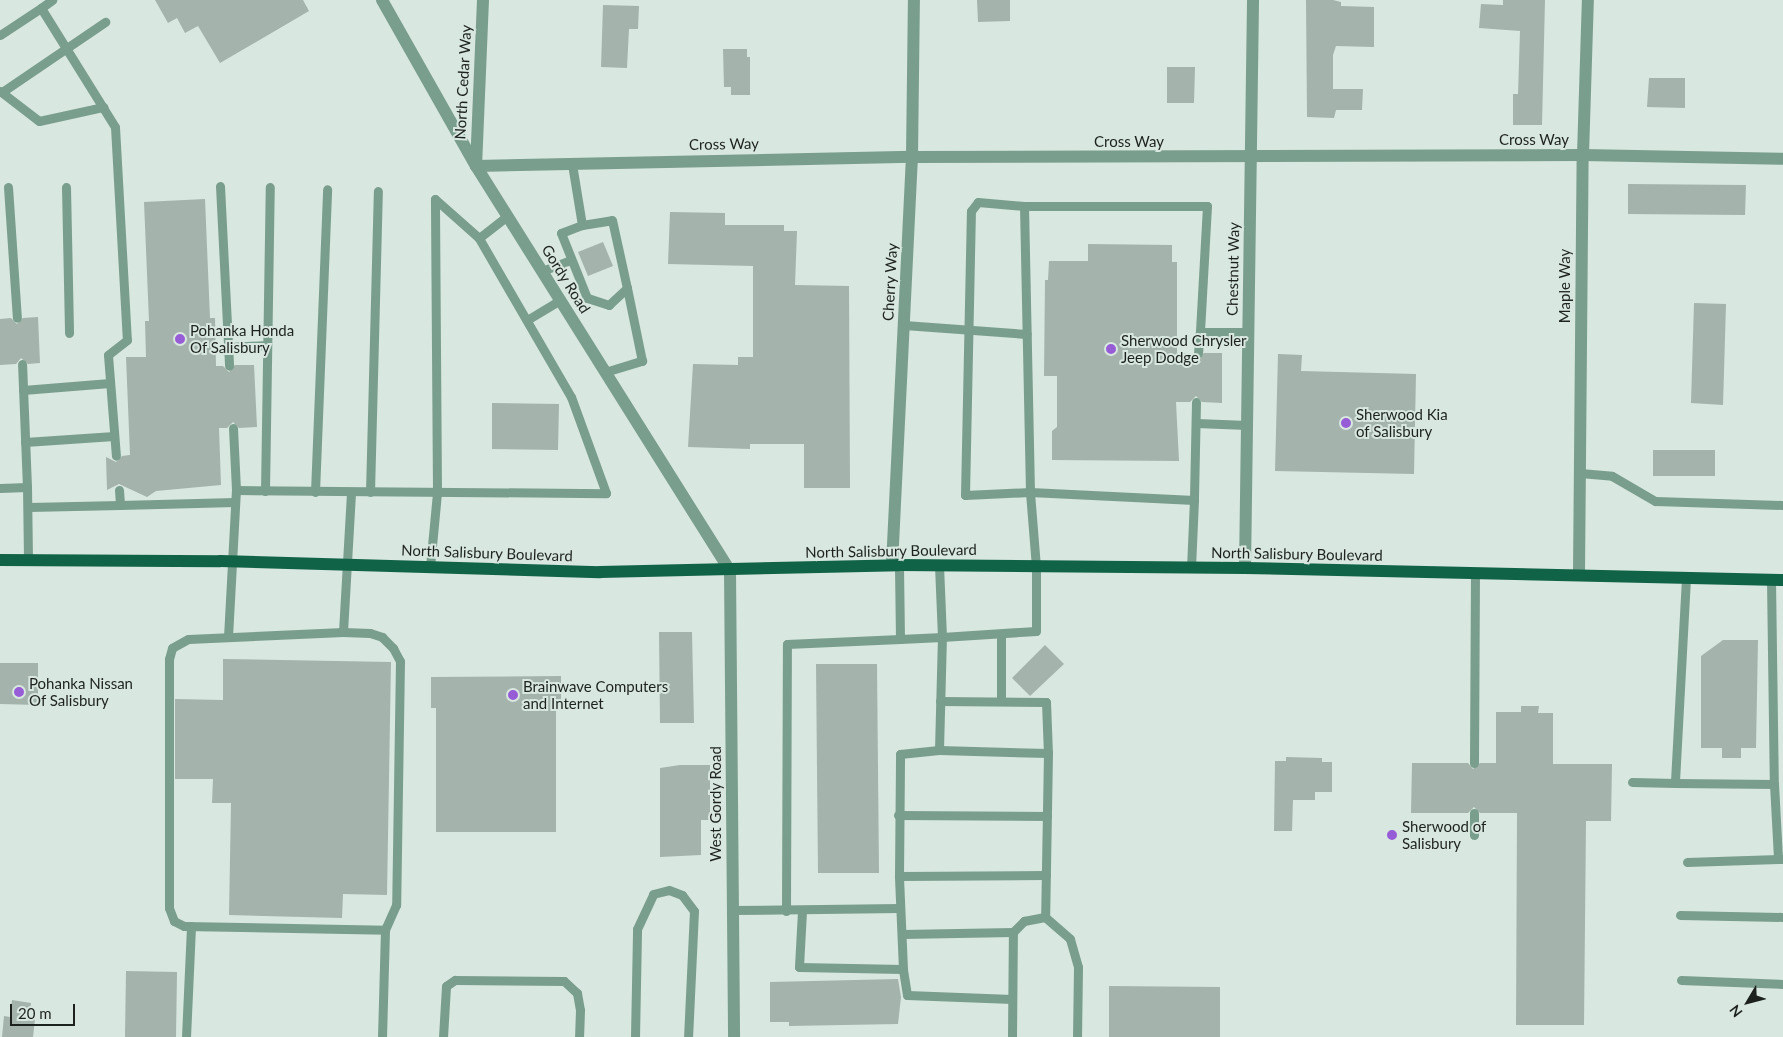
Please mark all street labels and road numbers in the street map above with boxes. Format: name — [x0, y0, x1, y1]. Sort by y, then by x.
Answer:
street label: North Cedar Way — [451, 24, 475, 140]
street label: Cross Way — [1499, 131, 1569, 149]
street label: Cross Way — [1094, 133, 1164, 151]
street label: Cross Way — [689, 134, 759, 154]
street label: Chestnut Way — [1223, 222, 1243, 316]
street label: Gordy Road — [538, 241, 594, 317]
street label: Cherry Way — [879, 242, 901, 322]
street label: Maple Way — [1556, 249, 1574, 323]
street label: North Salisbury Boulevard — [401, 541, 573, 565]
street label: North Salisbury Boulevard — [805, 541, 977, 561]
street label: North Salisbury Boulevard — [1211, 544, 1383, 564]
street label: West Gordy Road — [707, 746, 725, 862]

